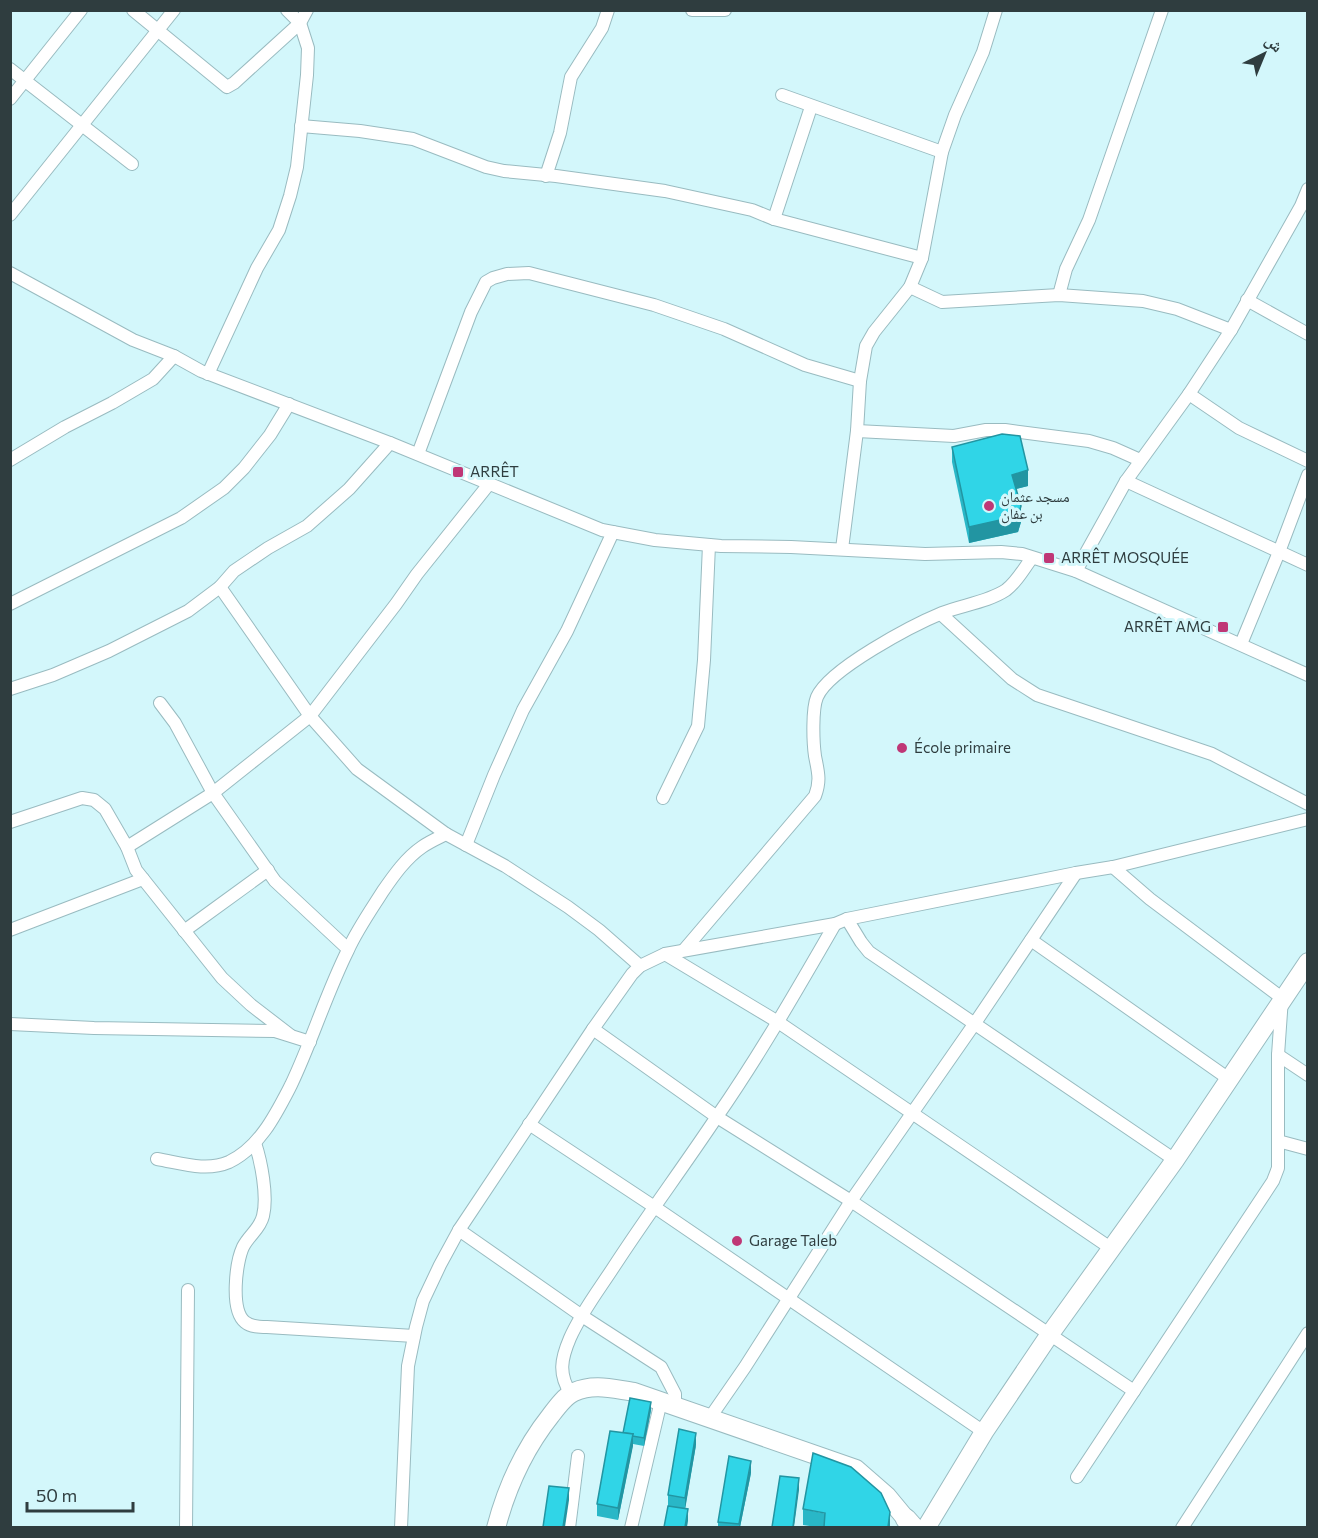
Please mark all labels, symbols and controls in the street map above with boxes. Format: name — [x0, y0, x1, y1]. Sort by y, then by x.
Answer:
north arrow — [1234, 24, 1294, 84]
text: ش — [1261, 30, 1287, 56]
place label: ARRÊT — [470, 461, 519, 480]
marker: ARRÊT — [451, 465, 465, 479]
place label: مسجد عثمان بن عفان — [1001, 487, 1070, 524]
marker: مسجد عثمان بن عفان — [982, 499, 996, 513]
place label: ARRÊT MOSQUÉE — [1061, 547, 1189, 566]
marker: ARRÊT MOSQUÉE — [1042, 551, 1056, 565]
place label: ARRÊT AMG — [1124, 616, 1211, 635]
marker: ARRÊT AMG — [1216, 620, 1230, 634]
place label: École primaire — [914, 737, 1011, 756]
marker: École primaire — [895, 741, 909, 755]
place label: Garage Taleb — [749, 1231, 837, 1249]
marker: Garage Taleb — [730, 1234, 744, 1248]
scale bar — [27, 1475, 134, 1513]
text: 50 m — [36, 1484, 77, 1506]

